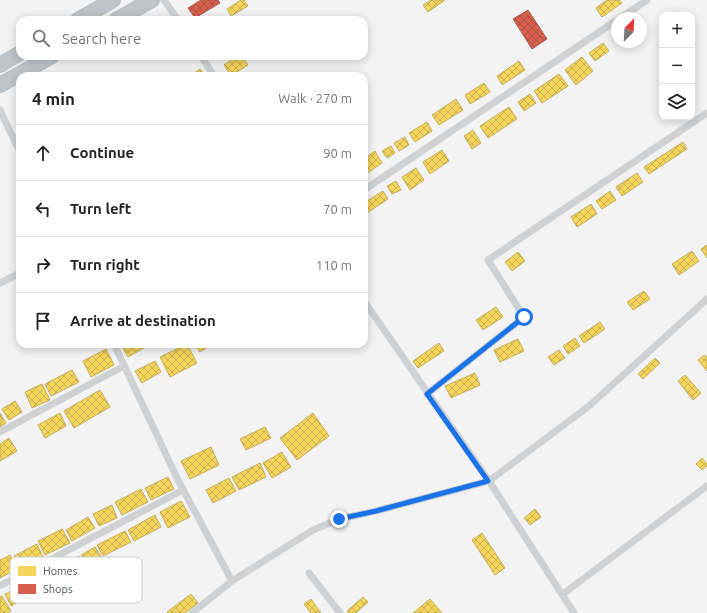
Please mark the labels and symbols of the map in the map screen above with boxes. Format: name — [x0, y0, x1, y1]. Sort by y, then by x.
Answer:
north arrow — [611, 12, 647, 48]
route start — [515, 308, 533, 326]
route end — [330, 510, 348, 528]
legend — [10, 557, 142, 603]
text: Homes — [43, 565, 78, 577]
text: Shops — [43, 583, 73, 595]

